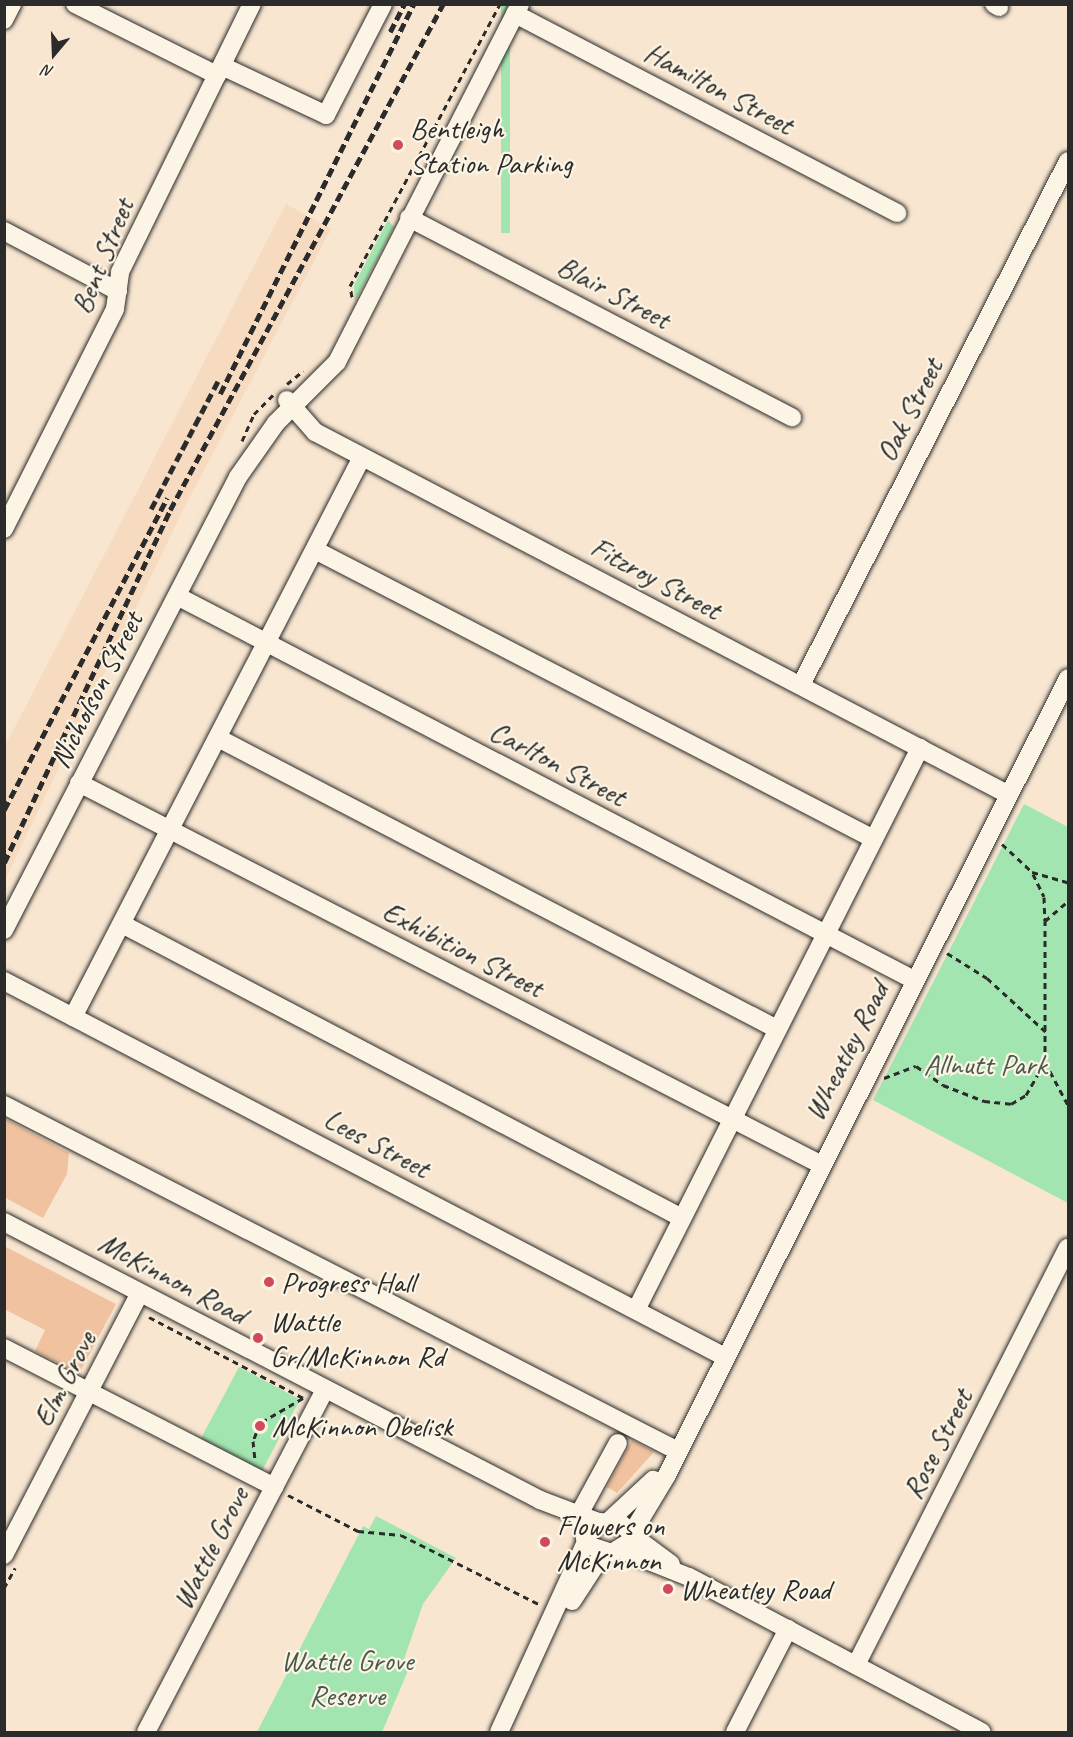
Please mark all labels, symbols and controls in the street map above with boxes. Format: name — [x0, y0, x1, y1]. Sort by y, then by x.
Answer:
north arrow — [24, 24, 84, 84]
street label: Hamilton Street — [638, 34, 800, 142]
text: N — [40, 60, 56, 82]
place label: Bentleigh Station Parking — [410, 110, 572, 180]
marker: Bentleigh Station Parking — [391, 138, 405, 152]
street label: Bent Street — [63, 193, 141, 319]
street label: Blair Street — [551, 247, 677, 337]
street label: Oak Street — [868, 352, 950, 468]
street label: Fitzroy Street — [584, 529, 728, 627]
street label: Nicholson Street — [41, 606, 151, 774]
street label: Carlton Street — [483, 712, 633, 814]
street label: Exhibition Street — [376, 893, 550, 1005]
street label: Wheatley Road — [796, 976, 896, 1126]
park label: Allnutt Park — [923, 1046, 1047, 1082]
street label: Lees Street — [318, 1100, 436, 1186]
street label: McKinnon Road — [93, 1224, 253, 1332]
place label: Progress Hall — [281, 1264, 415, 1300]
marker: Progress Hall — [262, 1275, 276, 1289]
place label: Wattle Gr/McKinnon Rd — [270, 1303, 444, 1374]
street label: Elm Grove — [25, 1325, 103, 1433]
marker: Wattle Gr/McKinnon Rd — [251, 1331, 265, 1345]
street label: Rose Street — [894, 1383, 980, 1505]
place label: McKinnon Obelisk — [272, 1408, 453, 1444]
marker: McKinnon Obelisk — [253, 1419, 267, 1433]
street label: Wattle Grove — [164, 1481, 256, 1615]
place label: Flowers on McKinnon — [557, 1507, 665, 1577]
marker: Flowers on McKinnon — [538, 1535, 552, 1549]
place label: Wheatley Road — [680, 1571, 831, 1607]
marker: Wheatley Road — [661, 1582, 675, 1596]
park label: Wattle Grove Reserve — [281, 1642, 413, 1712]

